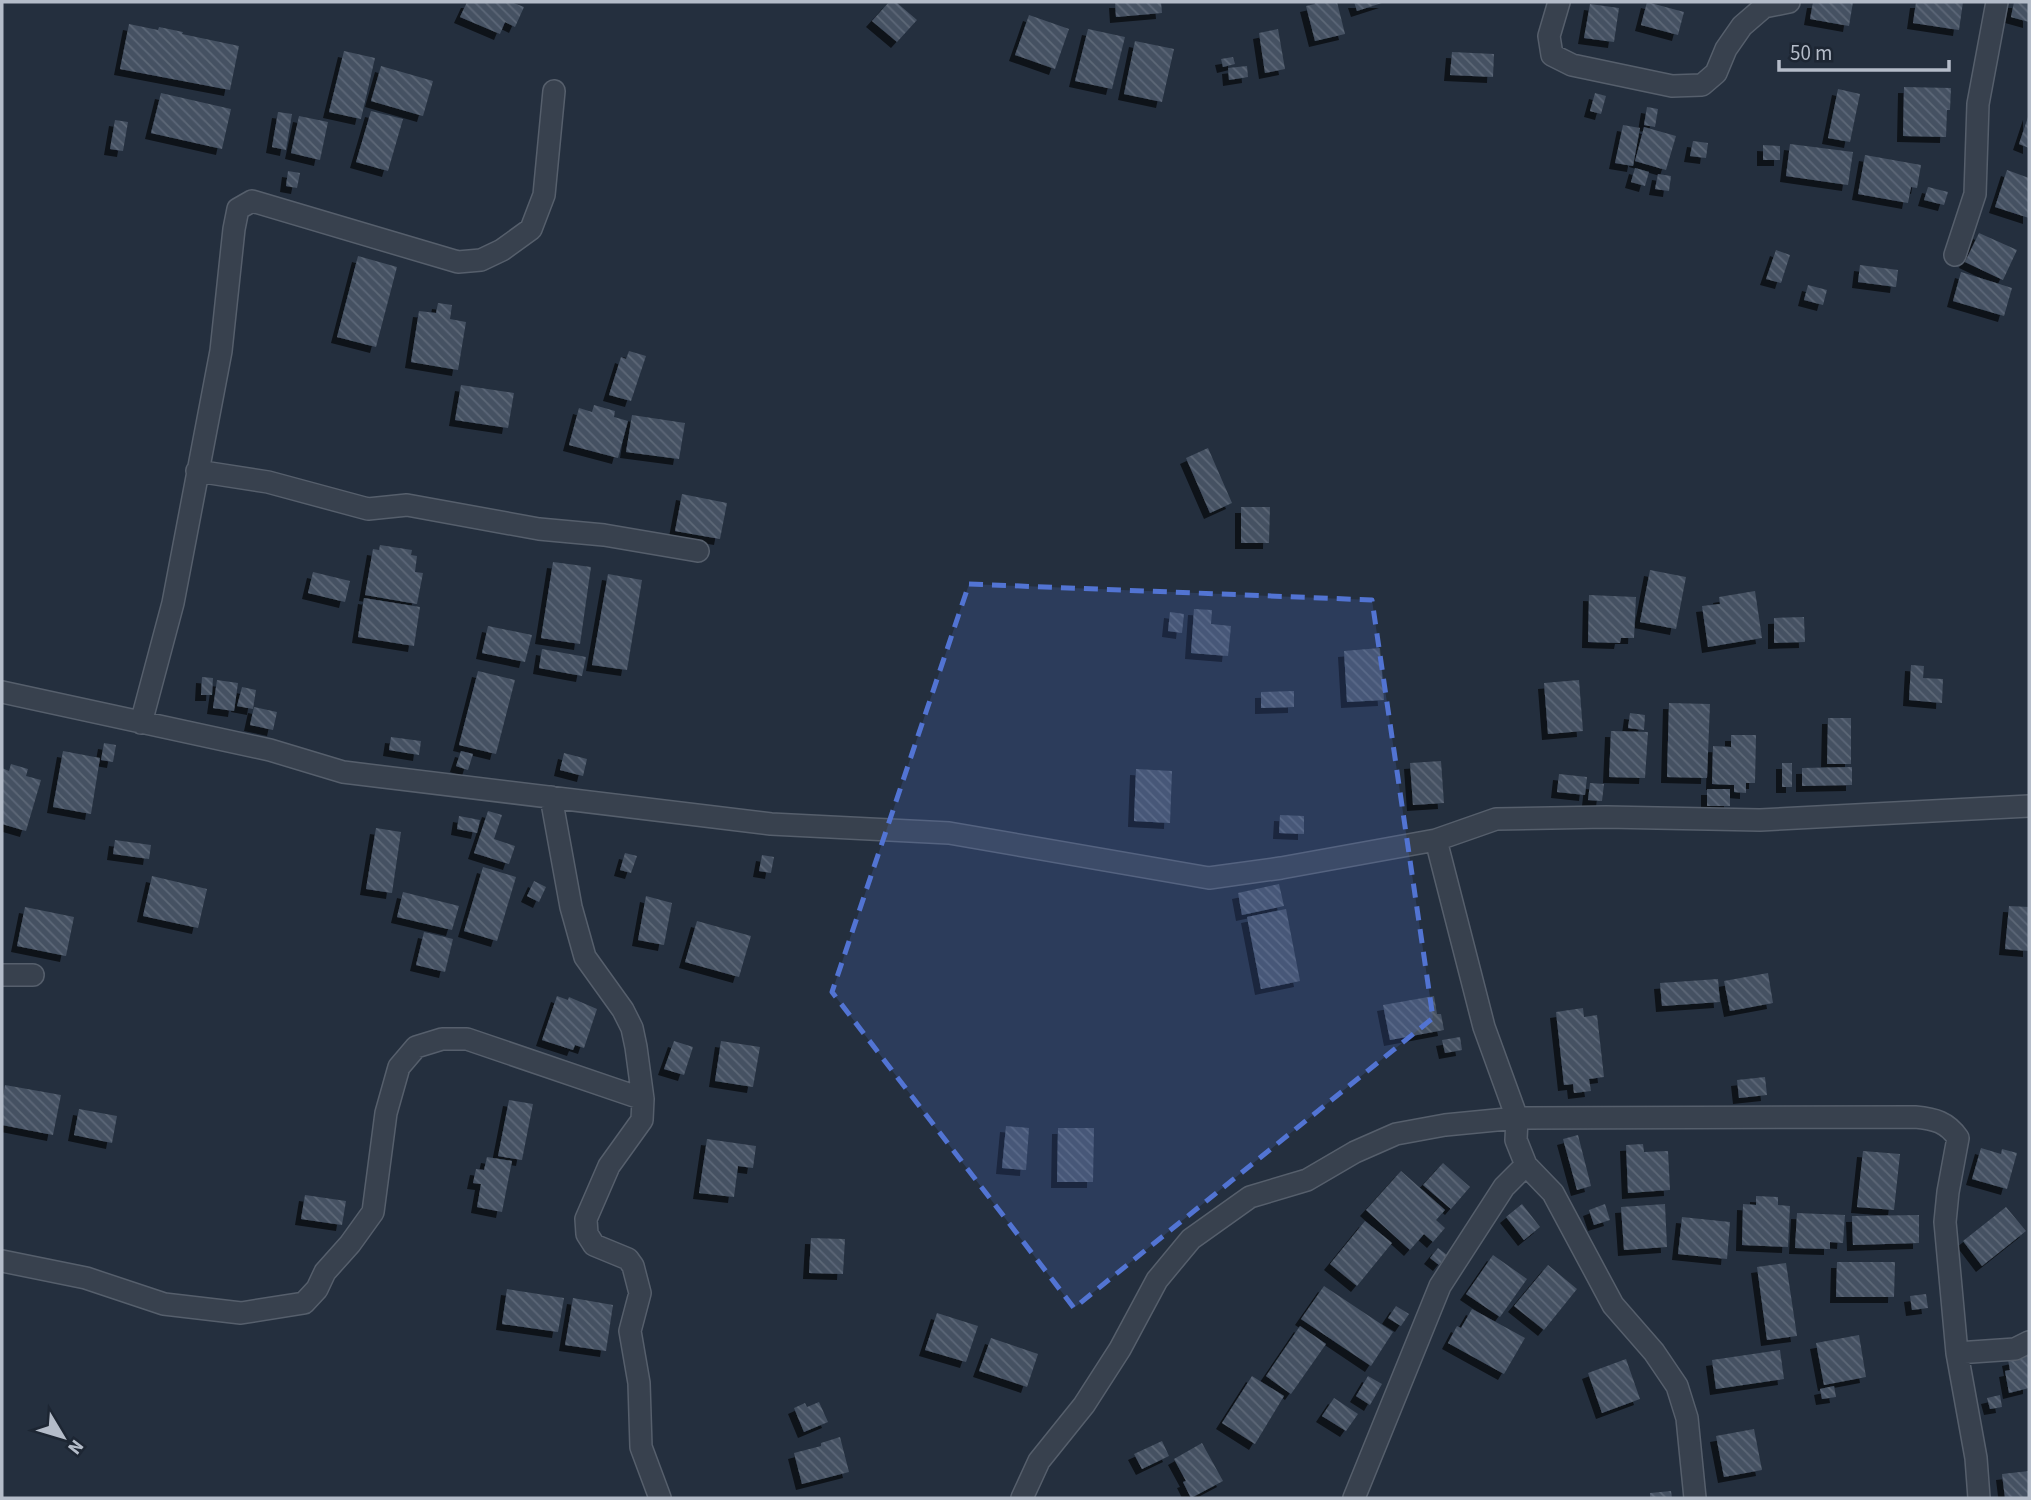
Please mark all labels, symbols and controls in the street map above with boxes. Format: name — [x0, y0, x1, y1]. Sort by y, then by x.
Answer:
scale bar — [1779, 28, 1949, 72]
text: 50 m — [1790, 38, 1832, 68]
north arrow — [28, 1402, 98, 1472]
text: N — [61, 1433, 90, 1460]

